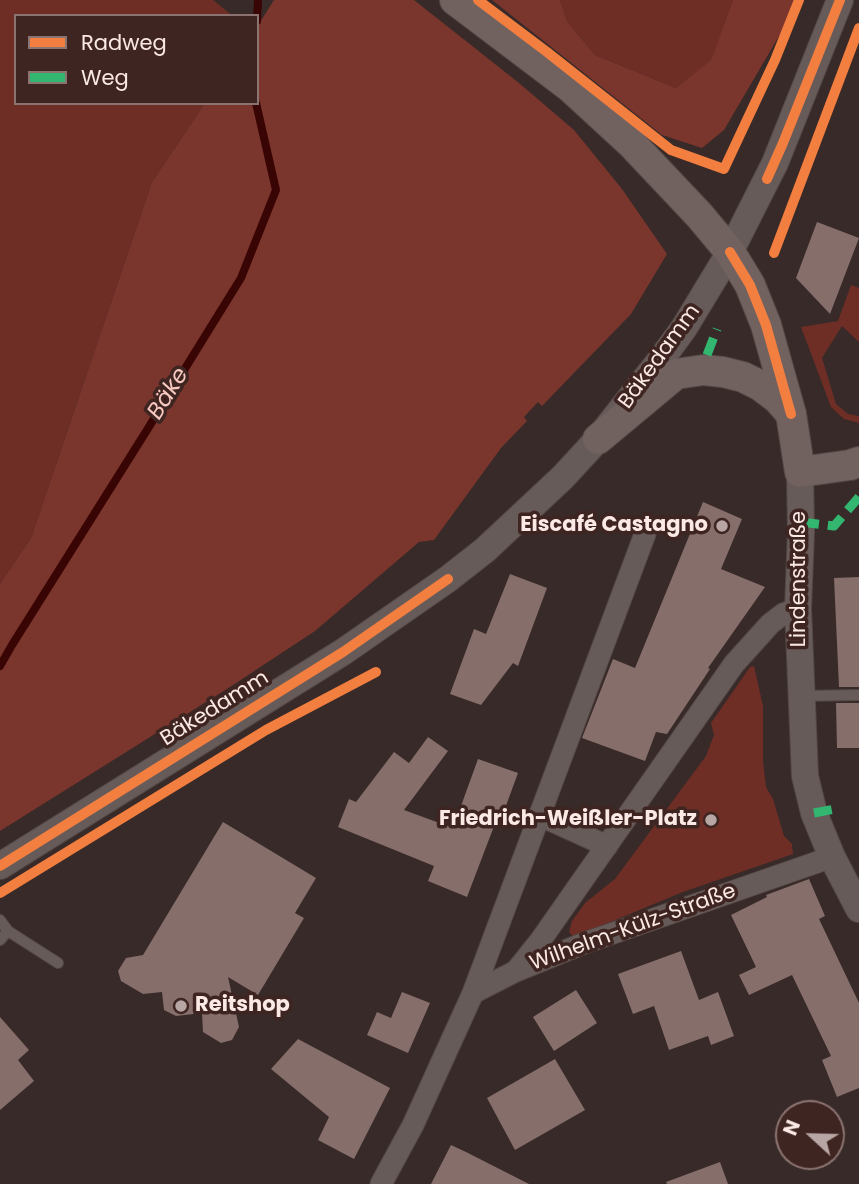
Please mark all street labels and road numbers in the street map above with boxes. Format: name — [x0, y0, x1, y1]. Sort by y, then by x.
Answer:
street label: Bäkedamm — [614, 300, 706, 414]
street label: Lindenstraße — [787, 511, 813, 647]
street label: Bäkedamm — [156, 666, 274, 752]
street label: Wilhelm-Külz-Straße — [527, 879, 739, 977]

